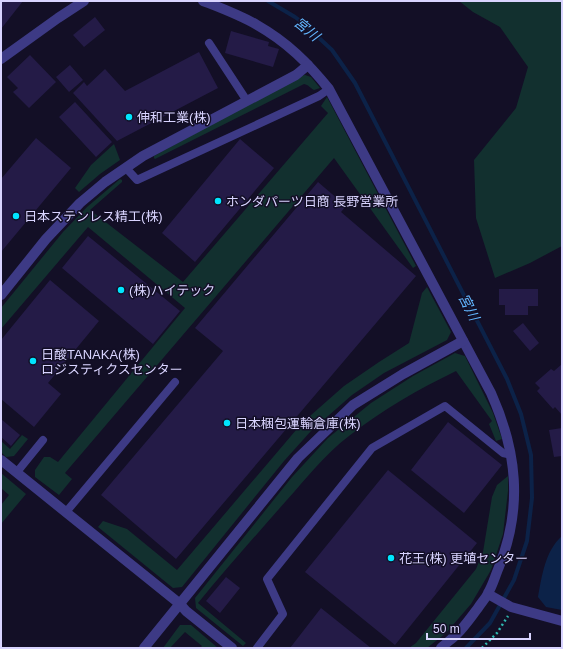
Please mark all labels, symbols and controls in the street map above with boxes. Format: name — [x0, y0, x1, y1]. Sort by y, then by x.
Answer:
water label: 宮川 — [291, 14, 324, 45]
place label: 伸和工業(株) — [137, 110, 211, 125]
marker: 伸和工業(株) — [124, 112, 134, 122]
place label: ホンダパーツ日商 長野営業所 — [226, 194, 398, 209]
marker: ホンダパーツ日商 長野営業所 — [213, 196, 223, 206]
place label: 日本ステンレス精工(株) — [24, 209, 163, 224]
marker: 日本ステンレス精工(株) — [11, 211, 21, 221]
place label: (株)ハイテック — [129, 283, 215, 298]
marker: (株)ハイテック — [116, 285, 126, 295]
water label: 宮川 — [456, 291, 483, 325]
place label: 日酸TANAKA(株) ロジスティクスセンター — [41, 347, 183, 377]
marker: 日酸TANAKA(株) ロジスティクスセンター — [28, 356, 38, 366]
place label: 日本梱包運輸倉庫(株) — [235, 416, 361, 431]
marker: 日本梱包運輸倉庫(株) — [222, 418, 232, 428]
place label: 花王(株) 更埴センター — [399, 551, 528, 566]
marker: 花王(株) 更埴センター — [386, 553, 396, 563]
scale bar — [427, 615, 530, 641]
text: 50 m — [433, 622, 460, 636]

